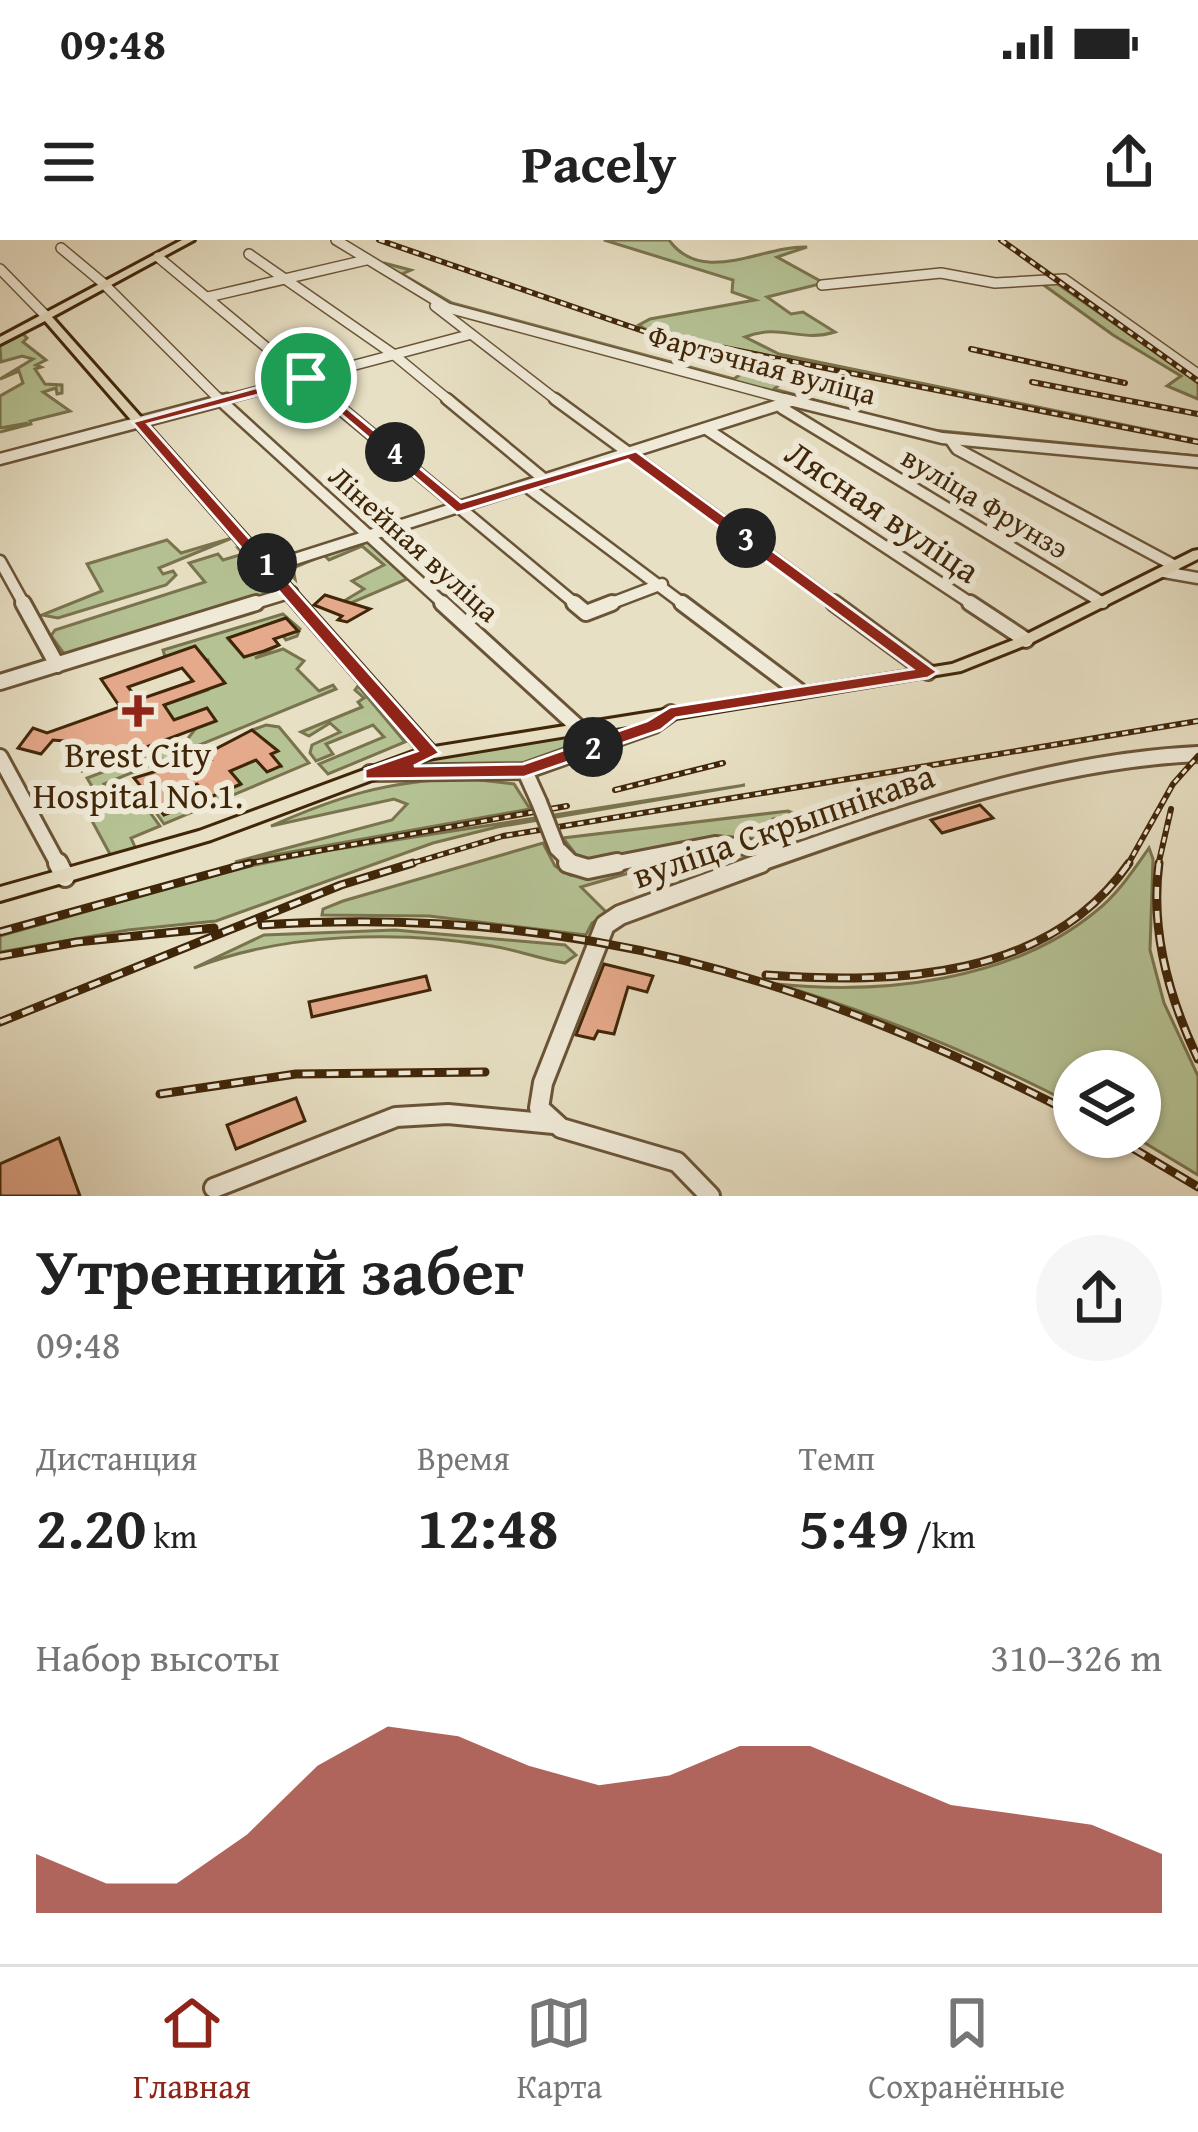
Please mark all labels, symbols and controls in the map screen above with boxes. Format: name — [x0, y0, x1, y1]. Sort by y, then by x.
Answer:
text: 09:48 — [60, 10, 166, 75]
text: Pacely — [522, 123, 676, 202]
icon: menu — [36, 129, 102, 195]
icon: share — [1096, 129, 1162, 195]
street label: Фартэчная вуліца — [643, 312, 882, 416]
pin — [255, 327, 357, 429]
icon: arrive — [273, 345, 339, 411]
pin: 4 — [365, 422, 425, 482]
street label: Лясная вуліца — [775, 426, 991, 595]
text: 4 — [386, 428, 404, 476]
street label: вуліца Фрунзэ — [894, 435, 1078, 569]
street label: Лінейная вуліца — [320, 454, 510, 633]
pin: 3 — [716, 508, 776, 568]
text: 3 — [737, 514, 755, 562]
pin: 1 — [237, 533, 297, 593]
text: 1 — [258, 539, 276, 587]
marker: Brest City Hospital No.1. — [122, 695, 154, 727]
pin: 2 — [563, 717, 623, 777]
text: 2 — [584, 723, 602, 771]
place label: Brest City Hospital No.1. — [33, 727, 243, 821]
street label: вуліца Скрыпнікава — [625, 748, 941, 901]
map controls — [1053, 1050, 1161, 1158]
button: layers — [1053, 1050, 1161, 1158]
text: Утренний забег — [36, 1221, 524, 1318]
button: share — [1036, 1235, 1162, 1361]
text: 09:48 — [36, 1315, 121, 1372]
text: Дистанция — [36, 1434, 197, 1482]
text: Время — [417, 1434, 510, 1482]
text: Темп — [799, 1434, 875, 1482]
text: 2.20 — [36, 1482, 146, 1570]
text: 12:48 — [417, 1482, 559, 1570]
text: 5:49 — [799, 1482, 909, 1570]
text: km — [146, 1512, 197, 1560]
text: /km — [909, 1512, 975, 1560]
text: Набор высоты — [36, 1628, 280, 1685]
text: 310–326 m — [990, 1628, 1162, 1685]
tab: Главная — [133, 1990, 251, 2110]
tab: Карта — [517, 1990, 602, 2110]
tab: Сохранённые — [868, 1990, 1065, 2110]

